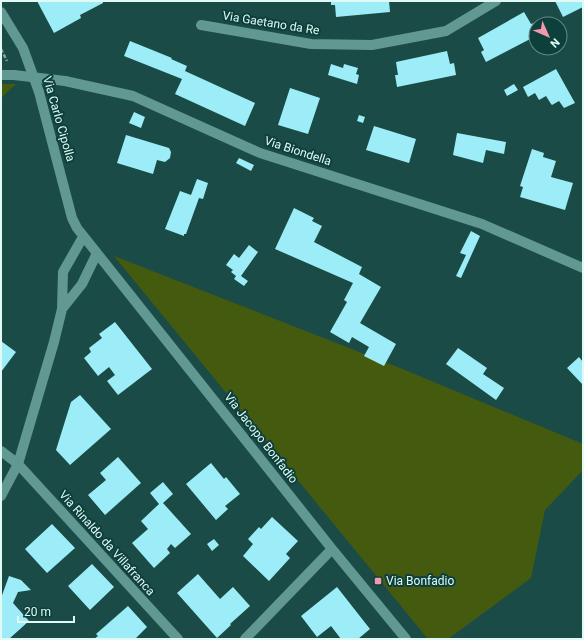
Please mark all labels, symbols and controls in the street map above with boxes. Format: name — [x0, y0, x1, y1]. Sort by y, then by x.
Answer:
street label: Via Gaetano da Re — [221, 8, 321, 38]
north arrow — [528, 16, 568, 56]
text: N — [547, 35, 562, 50]
street label: Via Carlo Cipolla — [40, 75, 78, 163]
street label: Via Biondella — [263, 134, 333, 168]
street label: Via Jacopo Bonfadio — [221, 390, 301, 486]
street label: Via Rinaldo da Villafranca — [56, 488, 158, 598]
place label: Via Bonfadio — [386, 574, 454, 588]
marker: Via Bonfadio — [373, 576, 383, 586]
scale bar — [18, 598, 74, 624]
text: 20 m — [24, 605, 51, 619]

